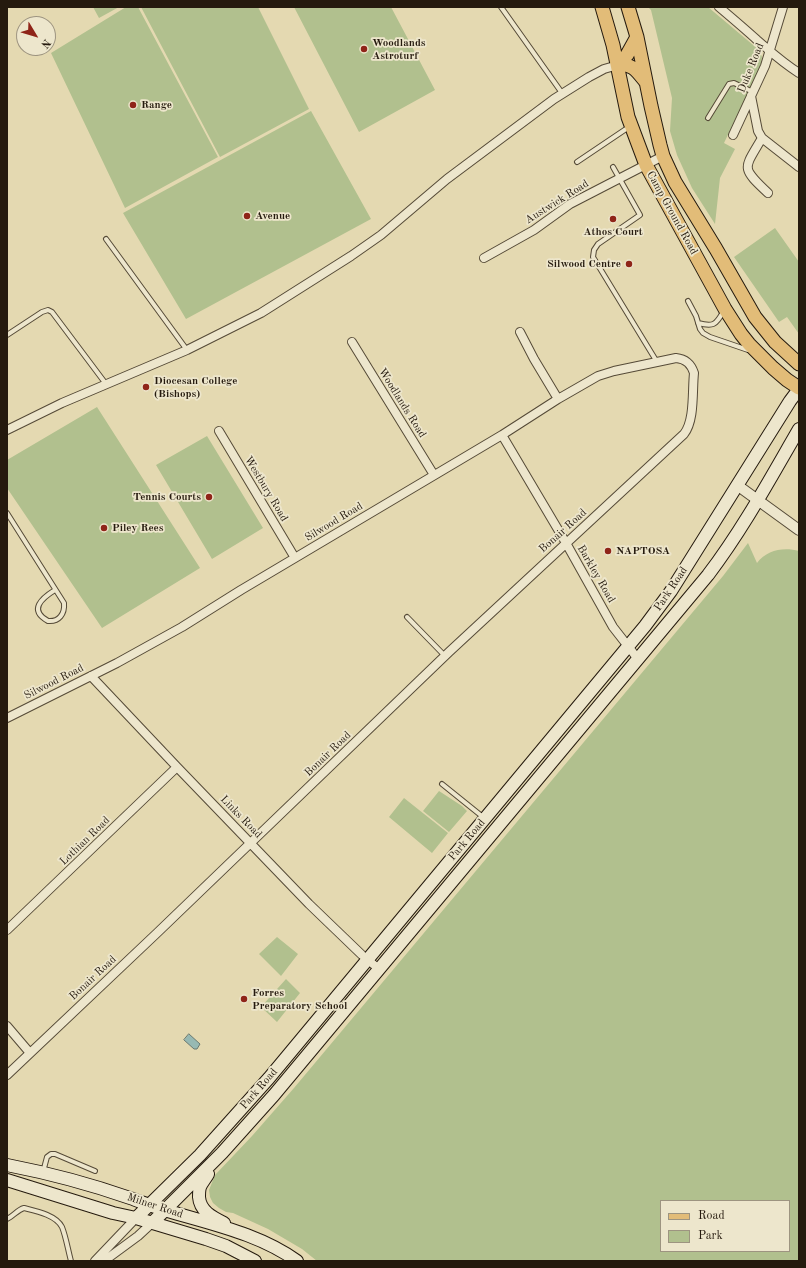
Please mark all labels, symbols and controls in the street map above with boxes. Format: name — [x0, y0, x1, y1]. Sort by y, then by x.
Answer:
north arrow — [16, 16, 56, 56]
text: N — [38, 36, 52, 50]
place label: Woodlands Astroturf — [372, 36, 426, 62]
street label: Duke Road — [735, 41, 767, 95]
marker: Woodlands Astroturf — [359, 44, 369, 54]
place label: Range — [141, 98, 172, 112]
marker: Range — [128, 100, 138, 110]
street label: Camp Ground Road — [644, 169, 700, 257]
street label: Austwick Road — [523, 177, 591, 227]
place label: Avenue — [255, 209, 290, 223]
marker: Avenue — [242, 211, 252, 221]
marker: Athos Court — [608, 214, 618, 224]
place label: Athos Court — [583, 225, 643, 239]
place label: Silwood Centre — [547, 257, 621, 271]
marker: Silwood Centre — [624, 259, 634, 269]
street label: Woodlands Road — [375, 366, 429, 440]
place label: Diocesan College (Bishops) — [154, 374, 237, 400]
marker: Diocesan College (Bishops) — [141, 382, 151, 392]
street label: Westbury Road — [241, 454, 291, 524]
place label: Tennis Courts — [133, 490, 201, 504]
marker: Tennis Courts — [204, 492, 214, 502]
street label: Silwood Road — [303, 500, 365, 544]
street label: Bonair Road — [536, 506, 590, 556]
place label: Piley Rees — [112, 521, 164, 535]
marker: Piley Rees — [99, 523, 109, 533]
street label: Barkley Road — [574, 543, 618, 605]
place label: NAPTOSA — [616, 544, 670, 558]
marker: NAPTOSA — [603, 546, 613, 556]
street label: Park Road — [651, 564, 691, 614]
street label: Silwood Road — [22, 661, 86, 703]
street label: Bonair Road — [302, 729, 354, 779]
street label: Links Road — [217, 793, 265, 841]
street label: Lothian Road — [57, 814, 113, 868]
street label: Park Road — [446, 817, 488, 863]
street label: Bonair Road — [67, 953, 119, 1003]
place label: Forres Preparatory School — [252, 986, 347, 1012]
marker: Forres Preparatory School — [239, 994, 249, 1004]
street label: Park Road — [238, 1066, 280, 1112]
street label: Milner Road — [125, 1191, 185, 1221]
legend — [660, 1200, 790, 1252]
text: Road — [698, 1210, 725, 1222]
text: Park — [698, 1230, 723, 1242]

